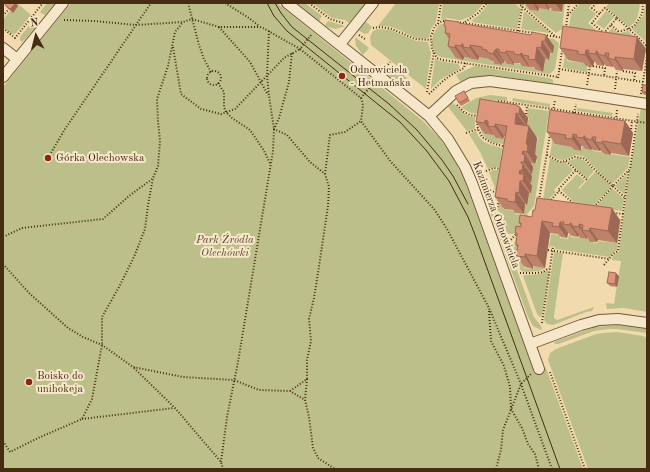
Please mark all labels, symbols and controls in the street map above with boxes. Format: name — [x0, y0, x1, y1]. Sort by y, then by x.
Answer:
north arrow — [16, 16, 56, 56]
text: N — [30, 18, 39, 30]
place label: Odnowiciela - Hetmańska — [350, 63, 411, 89]
marker: Odnowiciela - Hetmańska — [337, 71, 347, 81]
place label: Górka Olechowska — [56, 151, 144, 165]
marker: Górka Olechowska — [43, 153, 53, 163]
street label: Kazimierza Odnowiciela — [469, 160, 523, 270]
park label: Park Źródła Olechówki — [196, 233, 254, 259]
place label: Boisko do unihokeja — [37, 369, 83, 395]
marker: Boisko do unihokeja — [24, 377, 34, 387]

